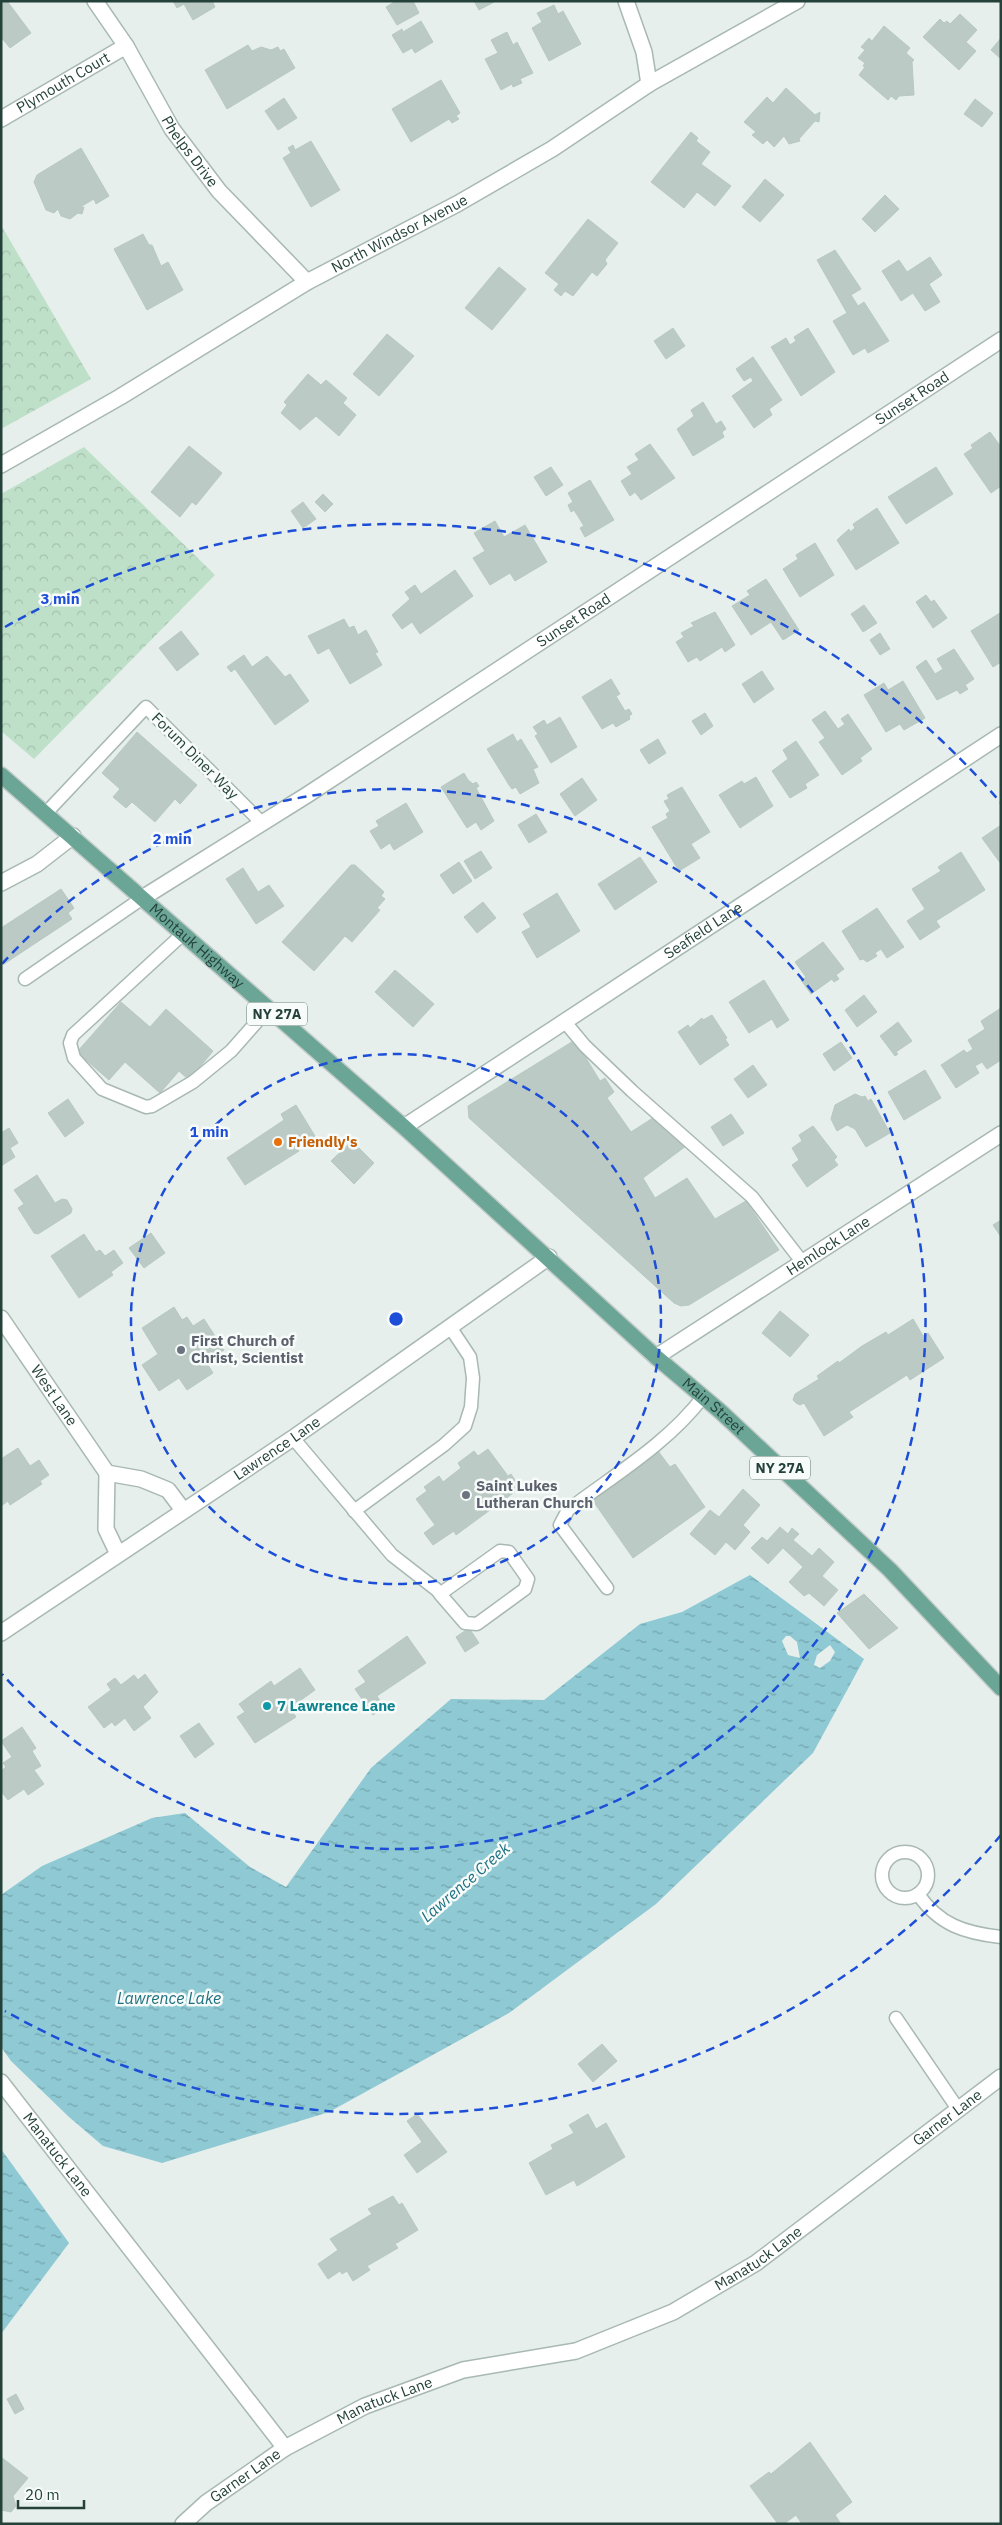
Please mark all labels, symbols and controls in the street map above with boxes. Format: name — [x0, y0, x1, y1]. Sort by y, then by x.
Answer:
street label: Plymouth Court — [13, 48, 113, 117]
street label: Phelps Drive — [157, 112, 223, 191]
street label: North Windsor Avenue — [328, 190, 471, 277]
street label: Sunset Road — [871, 367, 953, 429]
text: 3 min — [40, 589, 80, 608]
street label: Sunset Road — [533, 589, 614, 651]
street label: Forum Diner Way — [148, 708, 243, 803]
text: 2 min — [152, 829, 192, 848]
street label: Seafield Lane — [660, 897, 746, 963]
street label: Montauk Highway — [146, 899, 249, 993]
road number: NY 27A — [247, 1002, 307, 1026]
text: 1 min — [189, 1122, 229, 1141]
place label: Friendly's — [288, 1132, 358, 1151]
marker: Friendly's — [272, 1136, 284, 1148]
street label: Hemlock Lane — [783, 1211, 873, 1279]
centre of rings — [387, 1310, 405, 1328]
place label: First Church of Christ, Scientist — [191, 1331, 304, 1367]
marker: First Church of Christ, Scientist — [175, 1344, 187, 1356]
street label: West Lane — [27, 1361, 82, 1429]
street label: Main Street — [679, 1373, 749, 1439]
street label: Lawrence Lane — [230, 1412, 324, 1484]
road number: NY 27A — [750, 1456, 810, 1480]
place label: Saint Lukes Lutheran Church — [476, 1476, 593, 1512]
marker: Saint Lukes Lutheran Church — [460, 1489, 472, 1501]
place label: 7 Lawrence Lane — [277, 1696, 396, 1715]
marker: 7 Lawrence Lane — [261, 1700, 273, 1712]
water label: Lawrence Creek — [416, 1837, 514, 1926]
water label: Lawrence Lake — [117, 1988, 221, 2008]
street label: Garner Lane — [909, 2085, 986, 2150]
street label: Manatuck Lane — [19, 2108, 97, 2200]
street label: Manatuck Lane — [711, 2222, 805, 2294]
street label: Manatuck Lane — [333, 2372, 435, 2428]
street label: Garner Lane — [206, 2444, 284, 2507]
scale bar — [18, 2478, 84, 2510]
text: 20 m — [25, 2485, 60, 2504]

